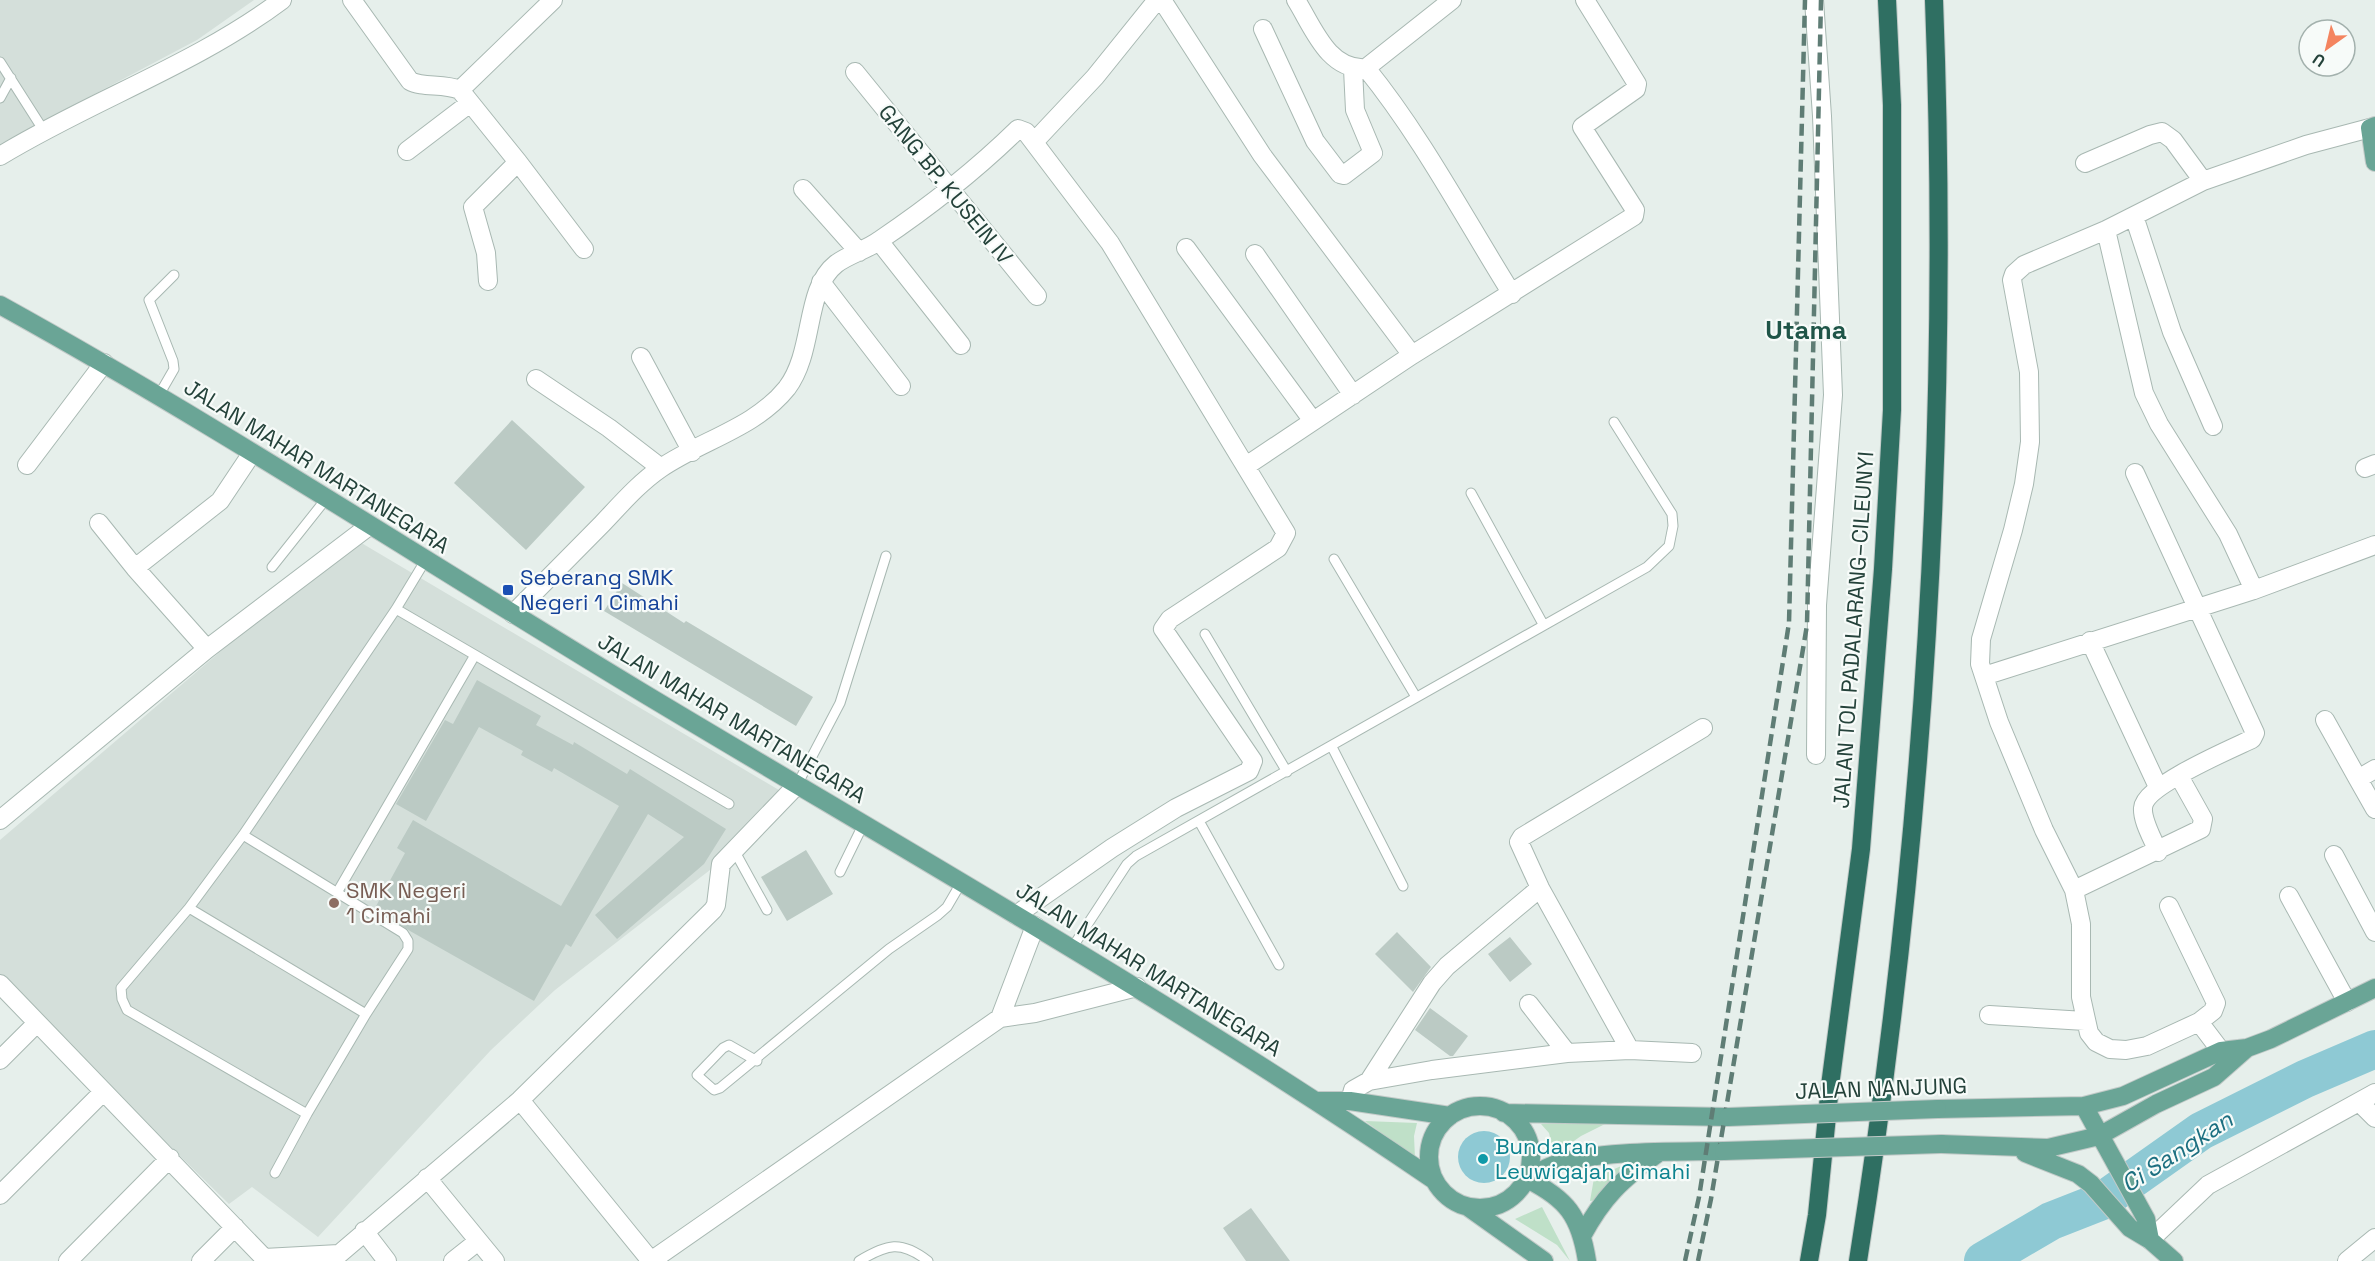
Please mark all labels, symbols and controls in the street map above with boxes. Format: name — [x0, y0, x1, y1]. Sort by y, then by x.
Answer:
north arrow — [2297, 18, 2357, 78]
text: U — [2309, 48, 2329, 72]
street label: GANG BP. KUSEIN IV — [873, 98, 1019, 270]
district label: Utama — [1765, 313, 1847, 347]
street label: JALAN MAHAR MARTANEGARA — [179, 373, 455, 560]
street label: JALAN TOL PADALARANG–CILEUNYI — [1827, 450, 1879, 810]
place label: Seberang SMK Negeri 1 Cimahi — [520, 563, 679, 616]
marker: Seberang SMK Negeri 1 Cimahi — [501, 583, 515, 597]
street label: JALAN MAHAR MARTANEGARA — [593, 627, 871, 809]
place label: SMK Negeri 1 Cimahi — [346, 876, 466, 929]
street label: JALAN MAHAR MARTANEGARA — [1011, 876, 1287, 1063]
marker: SMK Negeri 1 Cimahi — [327, 896, 341, 910]
street label: JALAN NANJUNG — [1794, 1071, 1968, 1105]
water label: Ci Sangkan — [2115, 1103, 2240, 1199]
place label: Bundaran Leuwigajah Cimahi — [1495, 1132, 1690, 1185]
marker: Bundaran Leuwigajah Cimahi — [1476, 1152, 1490, 1166]

